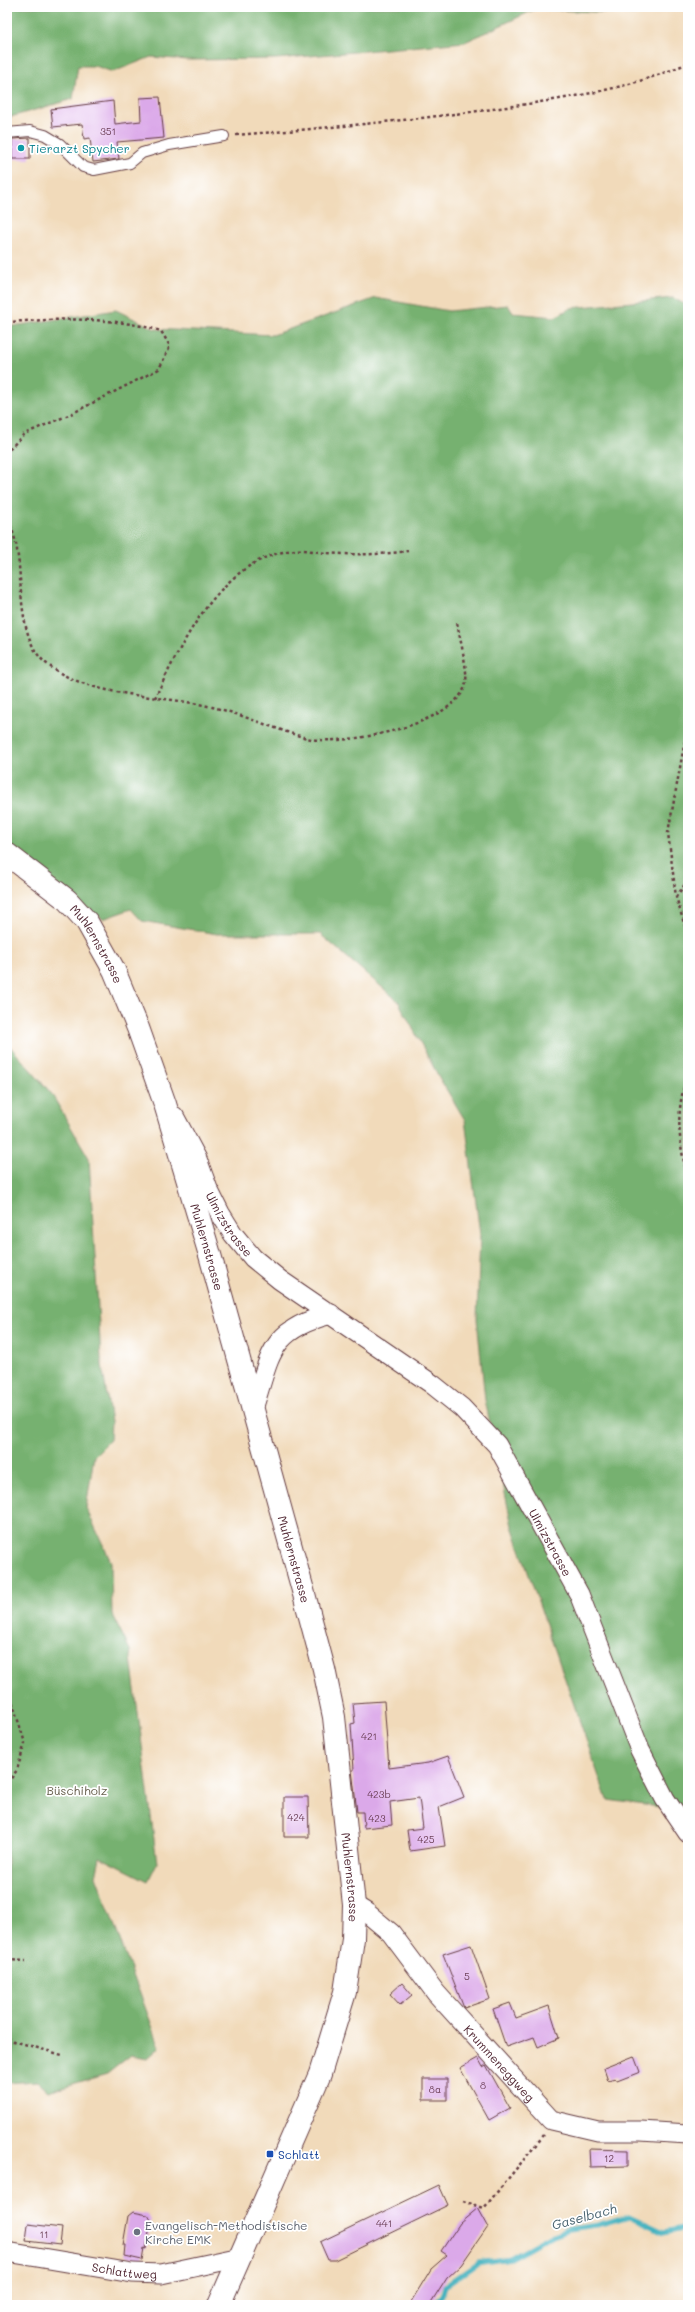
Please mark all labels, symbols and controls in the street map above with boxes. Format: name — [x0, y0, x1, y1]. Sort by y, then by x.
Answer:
house number: 351 — [100, 124, 116, 138]
place label: Tierarzt Spycher — [29, 140, 130, 156]
marker: Tierarzt Spycher — [16, 143, 26, 153]
street label: Muhlernstrasse — [67, 901, 127, 986]
street label: Ulmizstrasse — [203, 1189, 257, 1260]
street label: Muhlernstrasse — [187, 1202, 227, 1292]
street label: Ulmizstrasse — [526, 1506, 576, 1579]
street label: Muhlernstrasse — [275, 1514, 314, 1605]
house number: 421 — [361, 1729, 377, 1743]
park label: Büschiholz — [47, 1782, 108, 1798]
house number: 423b — [367, 1787, 391, 1801]
house number: 424 — [287, 1810, 305, 1824]
house number: 423 — [368, 1811, 386, 1825]
street label: Muhlernstrasse — [338, 1832, 362, 1922]
house number: 425 — [417, 1832, 435, 1846]
house number: 5 — [464, 1969, 470, 1983]
street label: Krummeneggweg — [461, 2021, 538, 2105]
house number: 8 — [480, 2078, 486, 2092]
house number: 8a — [429, 2082, 441, 2096]
place label: Schlatt — [278, 2146, 320, 2162]
marker: Schlatt — [265, 2149, 275, 2159]
house number: 12 — [604, 2151, 614, 2165]
water label: Gaselbach — [550, 2199, 618, 2233]
house number: 441 — [376, 2216, 392, 2230]
place label: Evangelisch-Methodistische Kirche EMK — [145, 2217, 307, 2247]
house number: 11 — [40, 2227, 48, 2241]
marker: Evangelisch-Methodistische Kirche EMK — [132, 2227, 142, 2237]
street label: Schlattweg — [91, 2258, 157, 2282]

